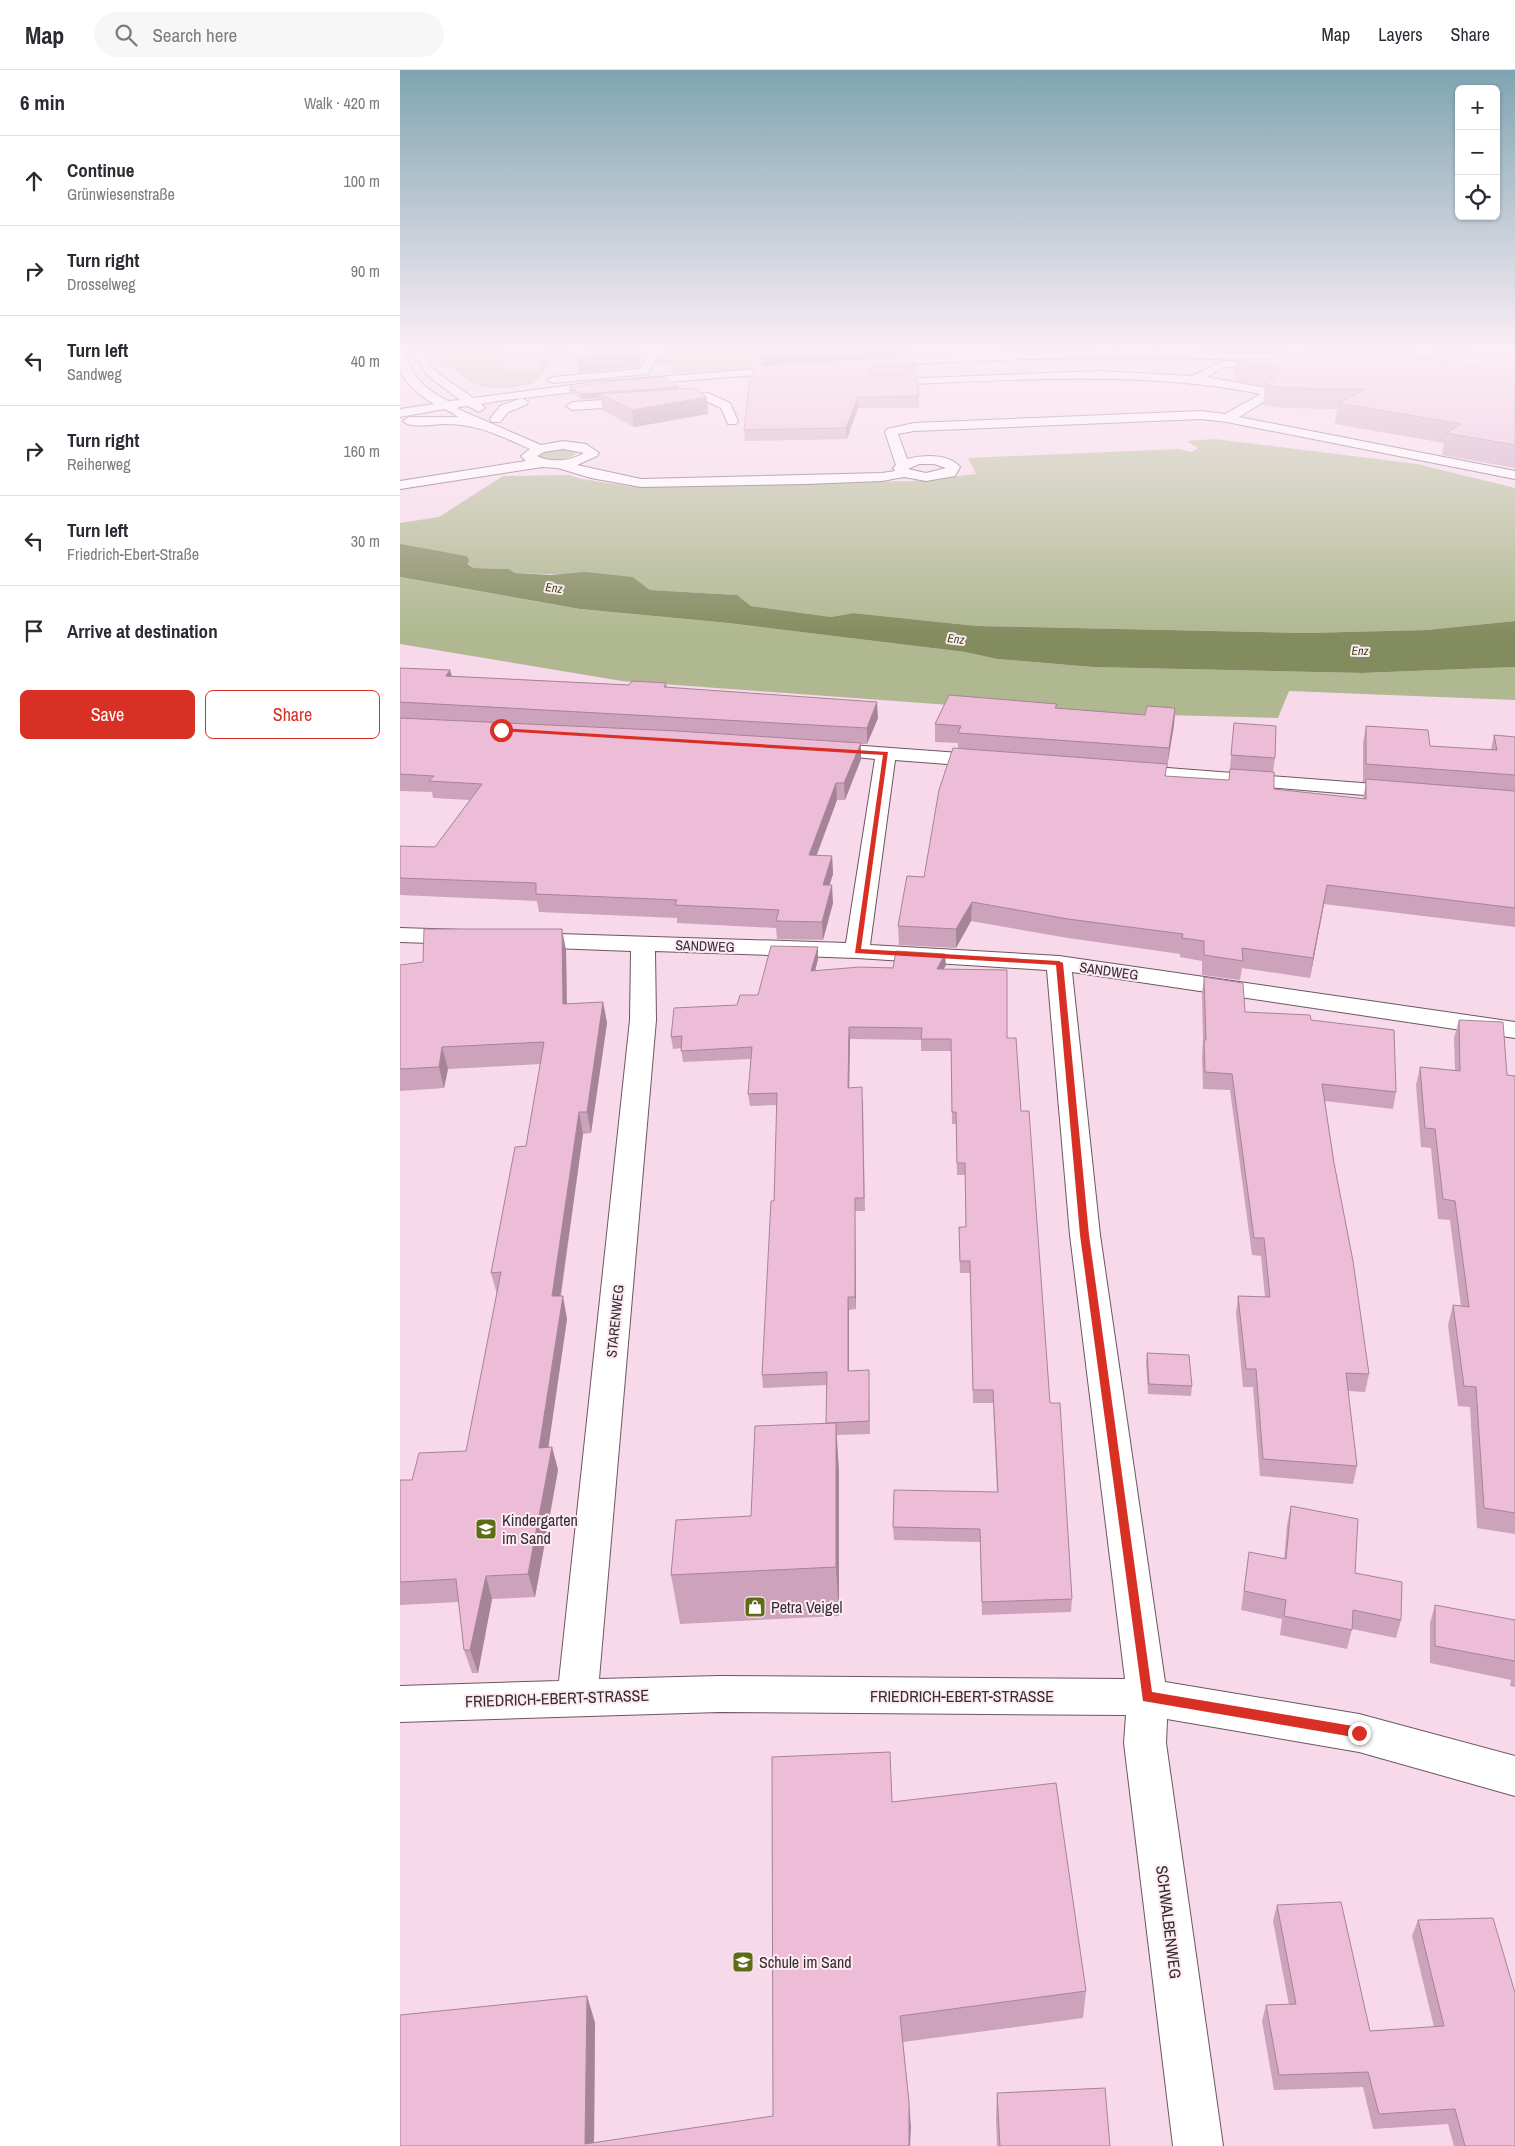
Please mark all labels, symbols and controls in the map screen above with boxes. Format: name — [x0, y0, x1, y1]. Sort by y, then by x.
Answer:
search box — [94, 12, 444, 57]
text: Map — [25, 19, 64, 51]
icon: search — [112, 21, 140, 49]
text: Search here — [152, 22, 237, 48]
text: Map — [1322, 22, 1350, 47]
text: Layers — [1378, 22, 1423, 47]
text: Share — [1451, 22, 1490, 47]
map controls — [1455, 85, 1500, 220]
button: + — [1455, 85, 1500, 130]
text: 6 min — [20, 88, 65, 117]
text: Walk · 420 m — [304, 92, 380, 114]
button: − — [1455, 130, 1500, 175]
text: Continue — [67, 157, 135, 183]
icon: ahead — [20, 167, 48, 195]
text: 100 m — [344, 170, 380, 192]
button: locate — [1455, 175, 1500, 220]
text: Grünwiesenstraße — [67, 183, 175, 205]
text: Turn right — [67, 247, 139, 273]
icon: right — [20, 257, 48, 285]
text: 90 m — [351, 260, 380, 282]
text: Drosselweg — [67, 273, 136, 295]
text: Turn left — [67, 337, 128, 363]
icon: left — [20, 347, 48, 375]
text: 40 m — [351, 350, 380, 372]
text: Sandweg — [67, 363, 122, 385]
text: Turn right — [67, 427, 139, 453]
icon: right — [20, 437, 48, 465]
text: 160 m — [344, 440, 380, 462]
text: Reiherweg — [67, 453, 130, 475]
text: Turn left — [67, 517, 128, 543]
icon: left — [20, 527, 48, 555]
text: 30 m — [351, 530, 380, 552]
text: Friedrich-Ebert-Straße — [67, 543, 199, 565]
water label: Enz — [545, 579, 563, 597]
icon: arrive — [20, 617, 48, 645]
text: Arrive at destination — [67, 618, 218, 644]
water label: Enz — [947, 630, 965, 648]
water label: Enz — [1351, 643, 1369, 659]
button: Save — [20, 690, 195, 739]
button: Share — [205, 690, 380, 739]
route start — [490, 719, 513, 742]
street label: SANDWEG — [675, 936, 735, 956]
street label: SANDWEG — [1078, 958, 1140, 984]
street label: STARENWEG — [602, 1284, 628, 1358]
place label: Kindergarten im Sand — [502, 1509, 578, 1549]
school or university icon: Kindergarten im Sand — [474, 1517, 498, 1541]
shop icon: Petra Veigel — [743, 1595, 767, 1619]
place label: Petra Veigel — [771, 1596, 843, 1618]
street label: FRIEDRICH-EBERT-STRASSE — [465, 1684, 649, 1712]
street label: FRIEDRICH-EBERT-STRASSE — [870, 1685, 1054, 1707]
route end — [1348, 1722, 1371, 1745]
street label: SCHWALBENWEG — [1151, 1864, 1187, 1980]
school or university icon: Schule im Sand — [731, 1950, 755, 1974]
place label: Schule im Sand — [759, 1951, 852, 1973]

